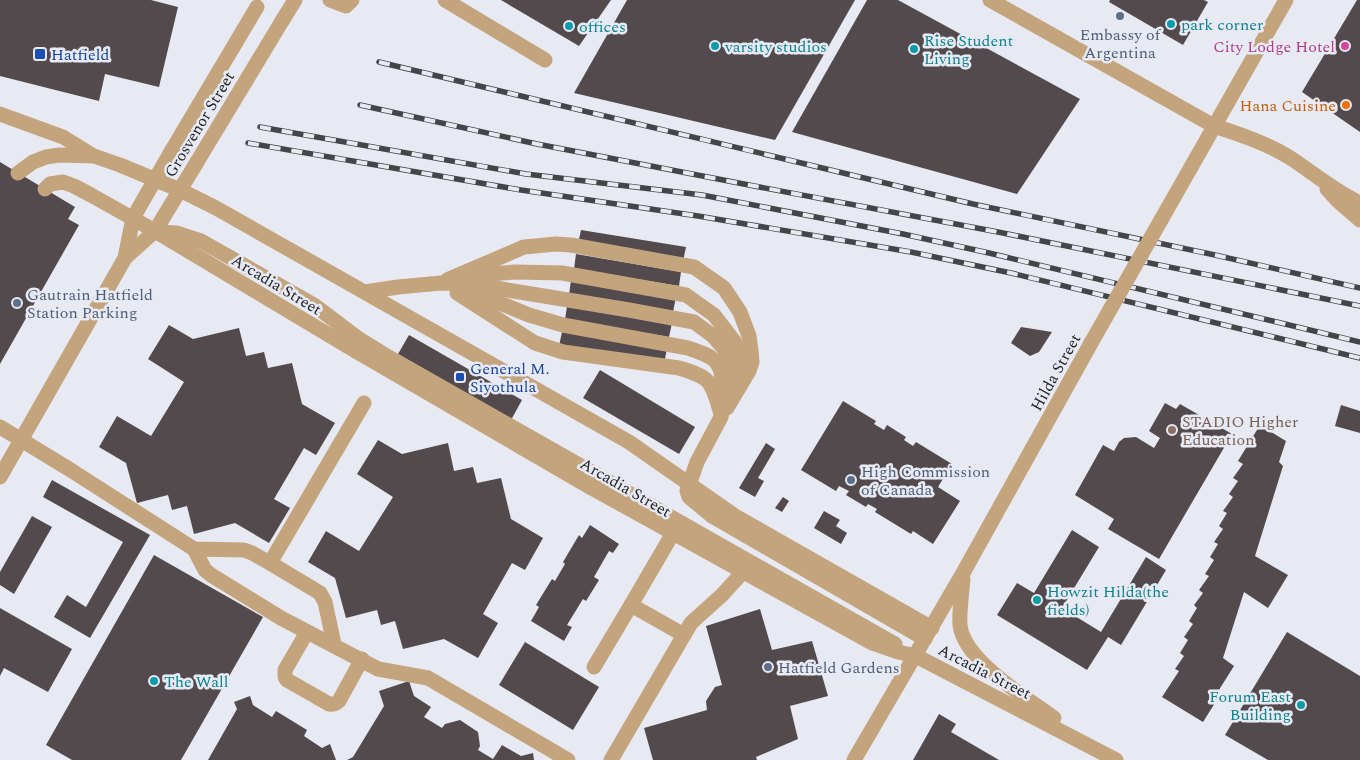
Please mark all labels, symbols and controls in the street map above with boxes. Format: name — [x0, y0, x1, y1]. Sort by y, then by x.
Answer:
marker: Embassy of Argentina — [1114, 10, 1126, 22]
place label: park corner — [1181, 13, 1263, 37]
place label: offices — [579, 15, 626, 39]
marker: park corner — [1165, 18, 1177, 30]
marker: offices — [563, 20, 575, 32]
place label: Embassy of Argentina — [1080, 23, 1162, 65]
place label: Rise Student Living — [924, 29, 1014, 71]
place label: varsity studios — [724, 35, 827, 59]
place label: City Lodge Hotel — [1213, 35, 1335, 59]
marker: varsity studios — [709, 40, 721, 52]
marker: City Lodge Hotel — [1339, 40, 1351, 52]
place label: Hatfield — [51, 43, 109, 67]
marker: Rise Student Living — [908, 43, 920, 55]
marker: Hatfield — [33, 47, 47, 61]
street label: Grosvenor Street — [159, 67, 241, 182]
place label: Hana Cuisine — [1240, 94, 1336, 118]
marker: Hana Cuisine — [1340, 99, 1352, 111]
street label: Arcadia Street — [227, 248, 326, 321]
place label: Gautrain Hatfield Station Parking — [27, 283, 153, 325]
marker: Gautrain Hatfield Station Parking — [11, 297, 23, 309]
street label: Hilda Street — [1025, 329, 1087, 416]
place label: General M. Siyothula — [470, 357, 549, 399]
marker: General M. Siyothula — [454, 371, 466, 383]
place label: STADIO Higher Education — [1182, 410, 1298, 452]
marker: STADIO Higher Education — [1166, 424, 1178, 436]
street label: Arcadia Street — [576, 452, 676, 524]
place label: High Commission of Canada — [861, 460, 990, 502]
marker: High Commission of Canada — [845, 474, 857, 486]
place label: Howzit Hilda(the fields) — [1047, 580, 1169, 622]
marker: Howzit Hilda(the fields) — [1031, 594, 1043, 606]
street label: Arcadia Street — [934, 638, 1036, 706]
place label: Hatfield Gardens — [778, 656, 900, 680]
marker: Hatfield Gardens — [762, 661, 774, 673]
place label: The Wall — [164, 670, 228, 694]
marker: The Wall — [148, 675, 160, 687]
place label: Forum East Building — [1209, 685, 1291, 727]
marker: Forum East Building — [1295, 699, 1307, 711]

